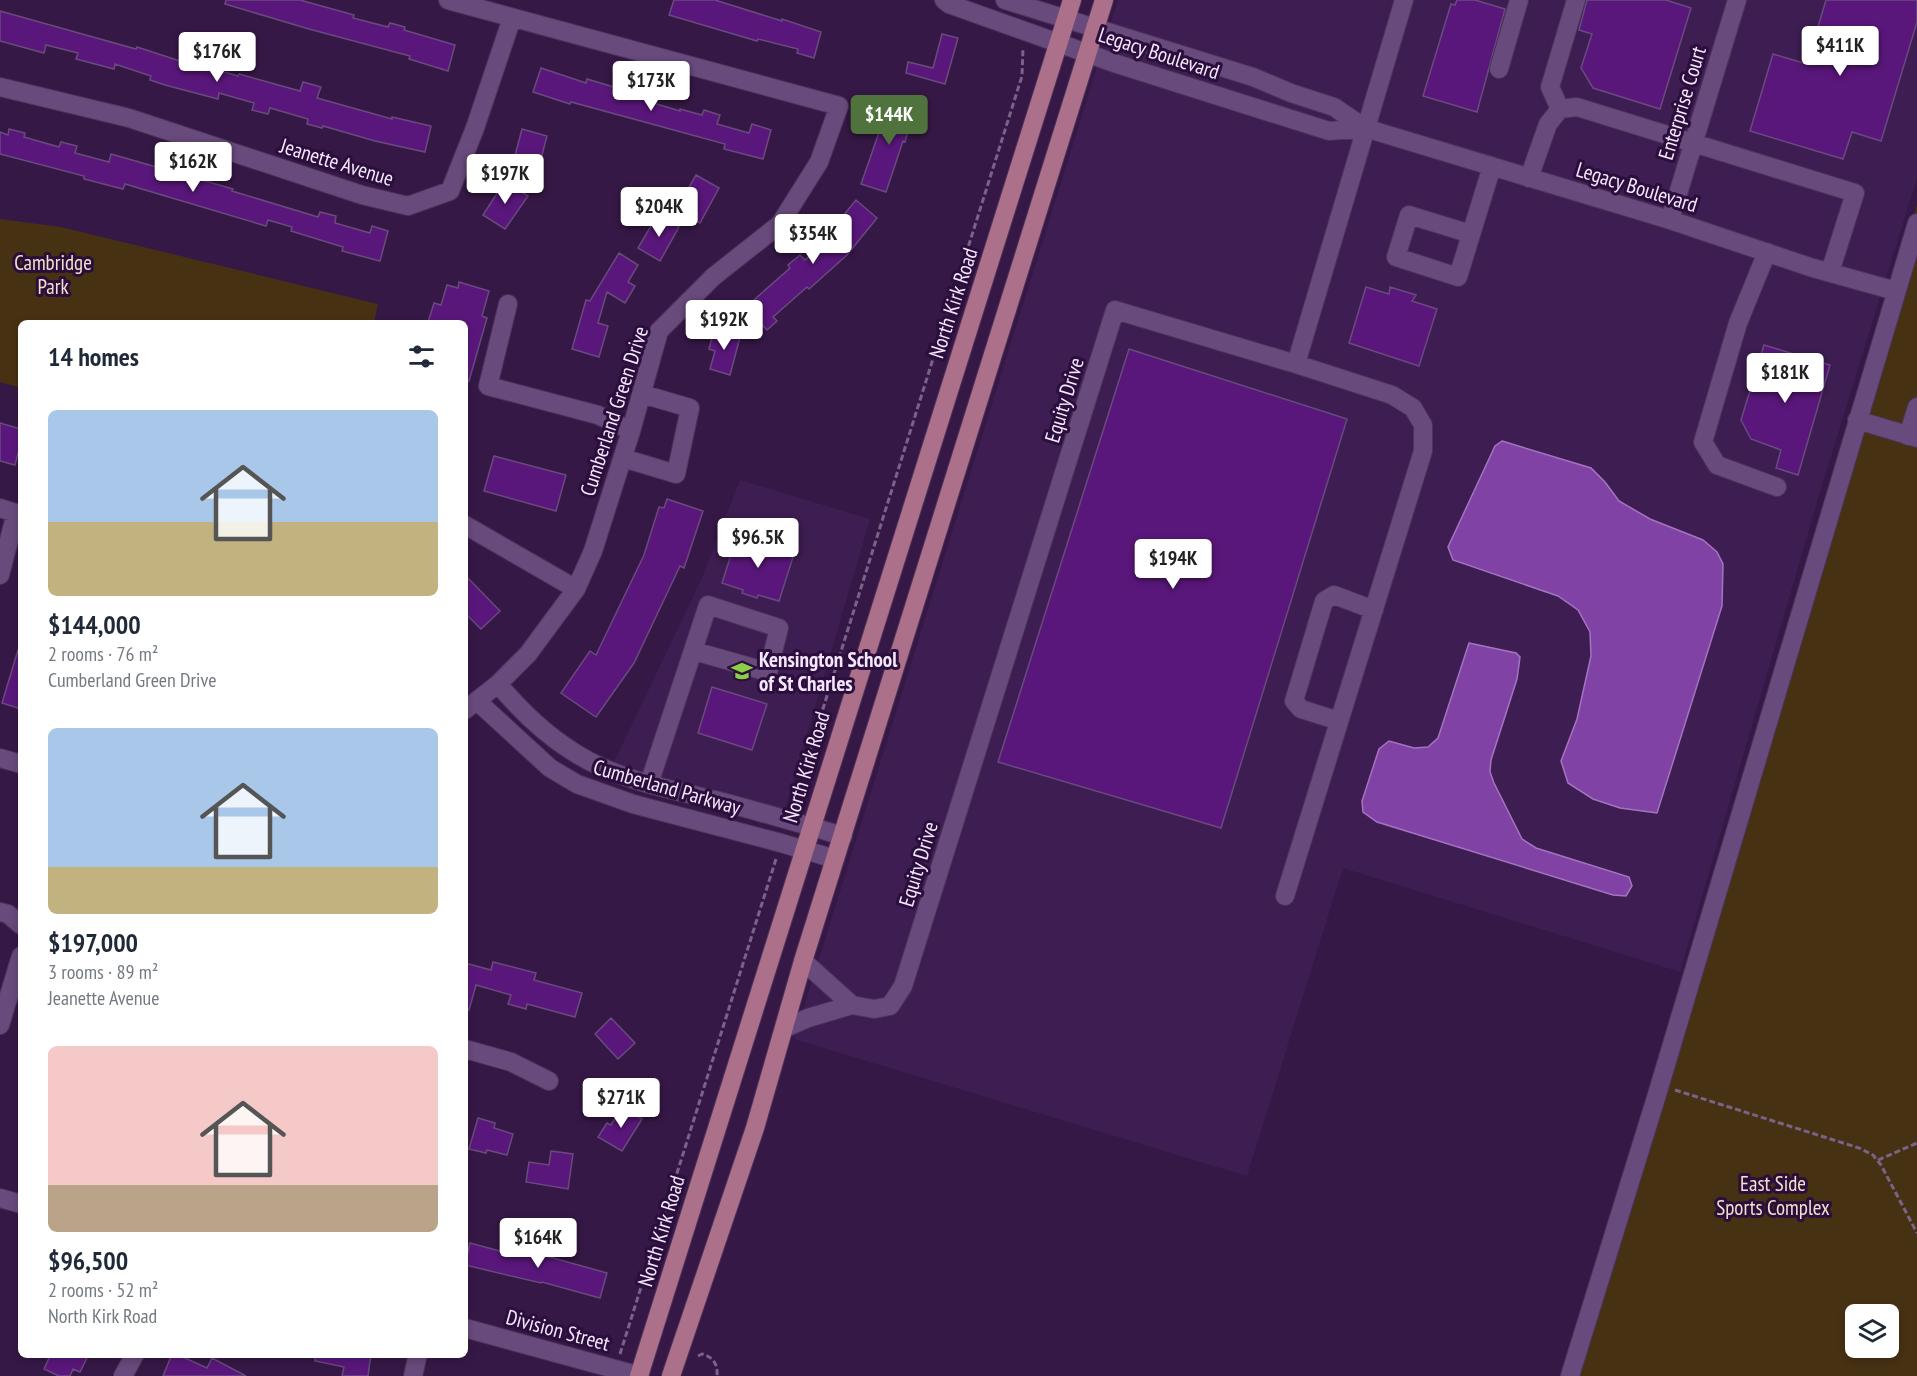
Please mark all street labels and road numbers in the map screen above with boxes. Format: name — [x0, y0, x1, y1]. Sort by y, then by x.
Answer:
street label: Legacy Boulevard — [1095, 21, 1223, 85]
street label: Enterprise Court — [1652, 43, 1712, 163]
street label: Jeanette Avenue — [276, 132, 397, 192]
street label: Legacy Boulevard — [1573, 156, 1701, 218]
street label: North Kirk Road — [922, 244, 984, 362]
street label: Cumberland Green Drive — [574, 323, 654, 499]
street label: Equity Drive — [1038, 354, 1090, 446]
street label: North Kirk Road — [776, 708, 836, 826]
street label: Cumberland Parkway — [590, 753, 744, 821]
street label: Equity Drive — [892, 818, 944, 910]
street label: North Kirk Road — [631, 1172, 691, 1290]
street label: Division Street — [503, 1303, 613, 1357]

